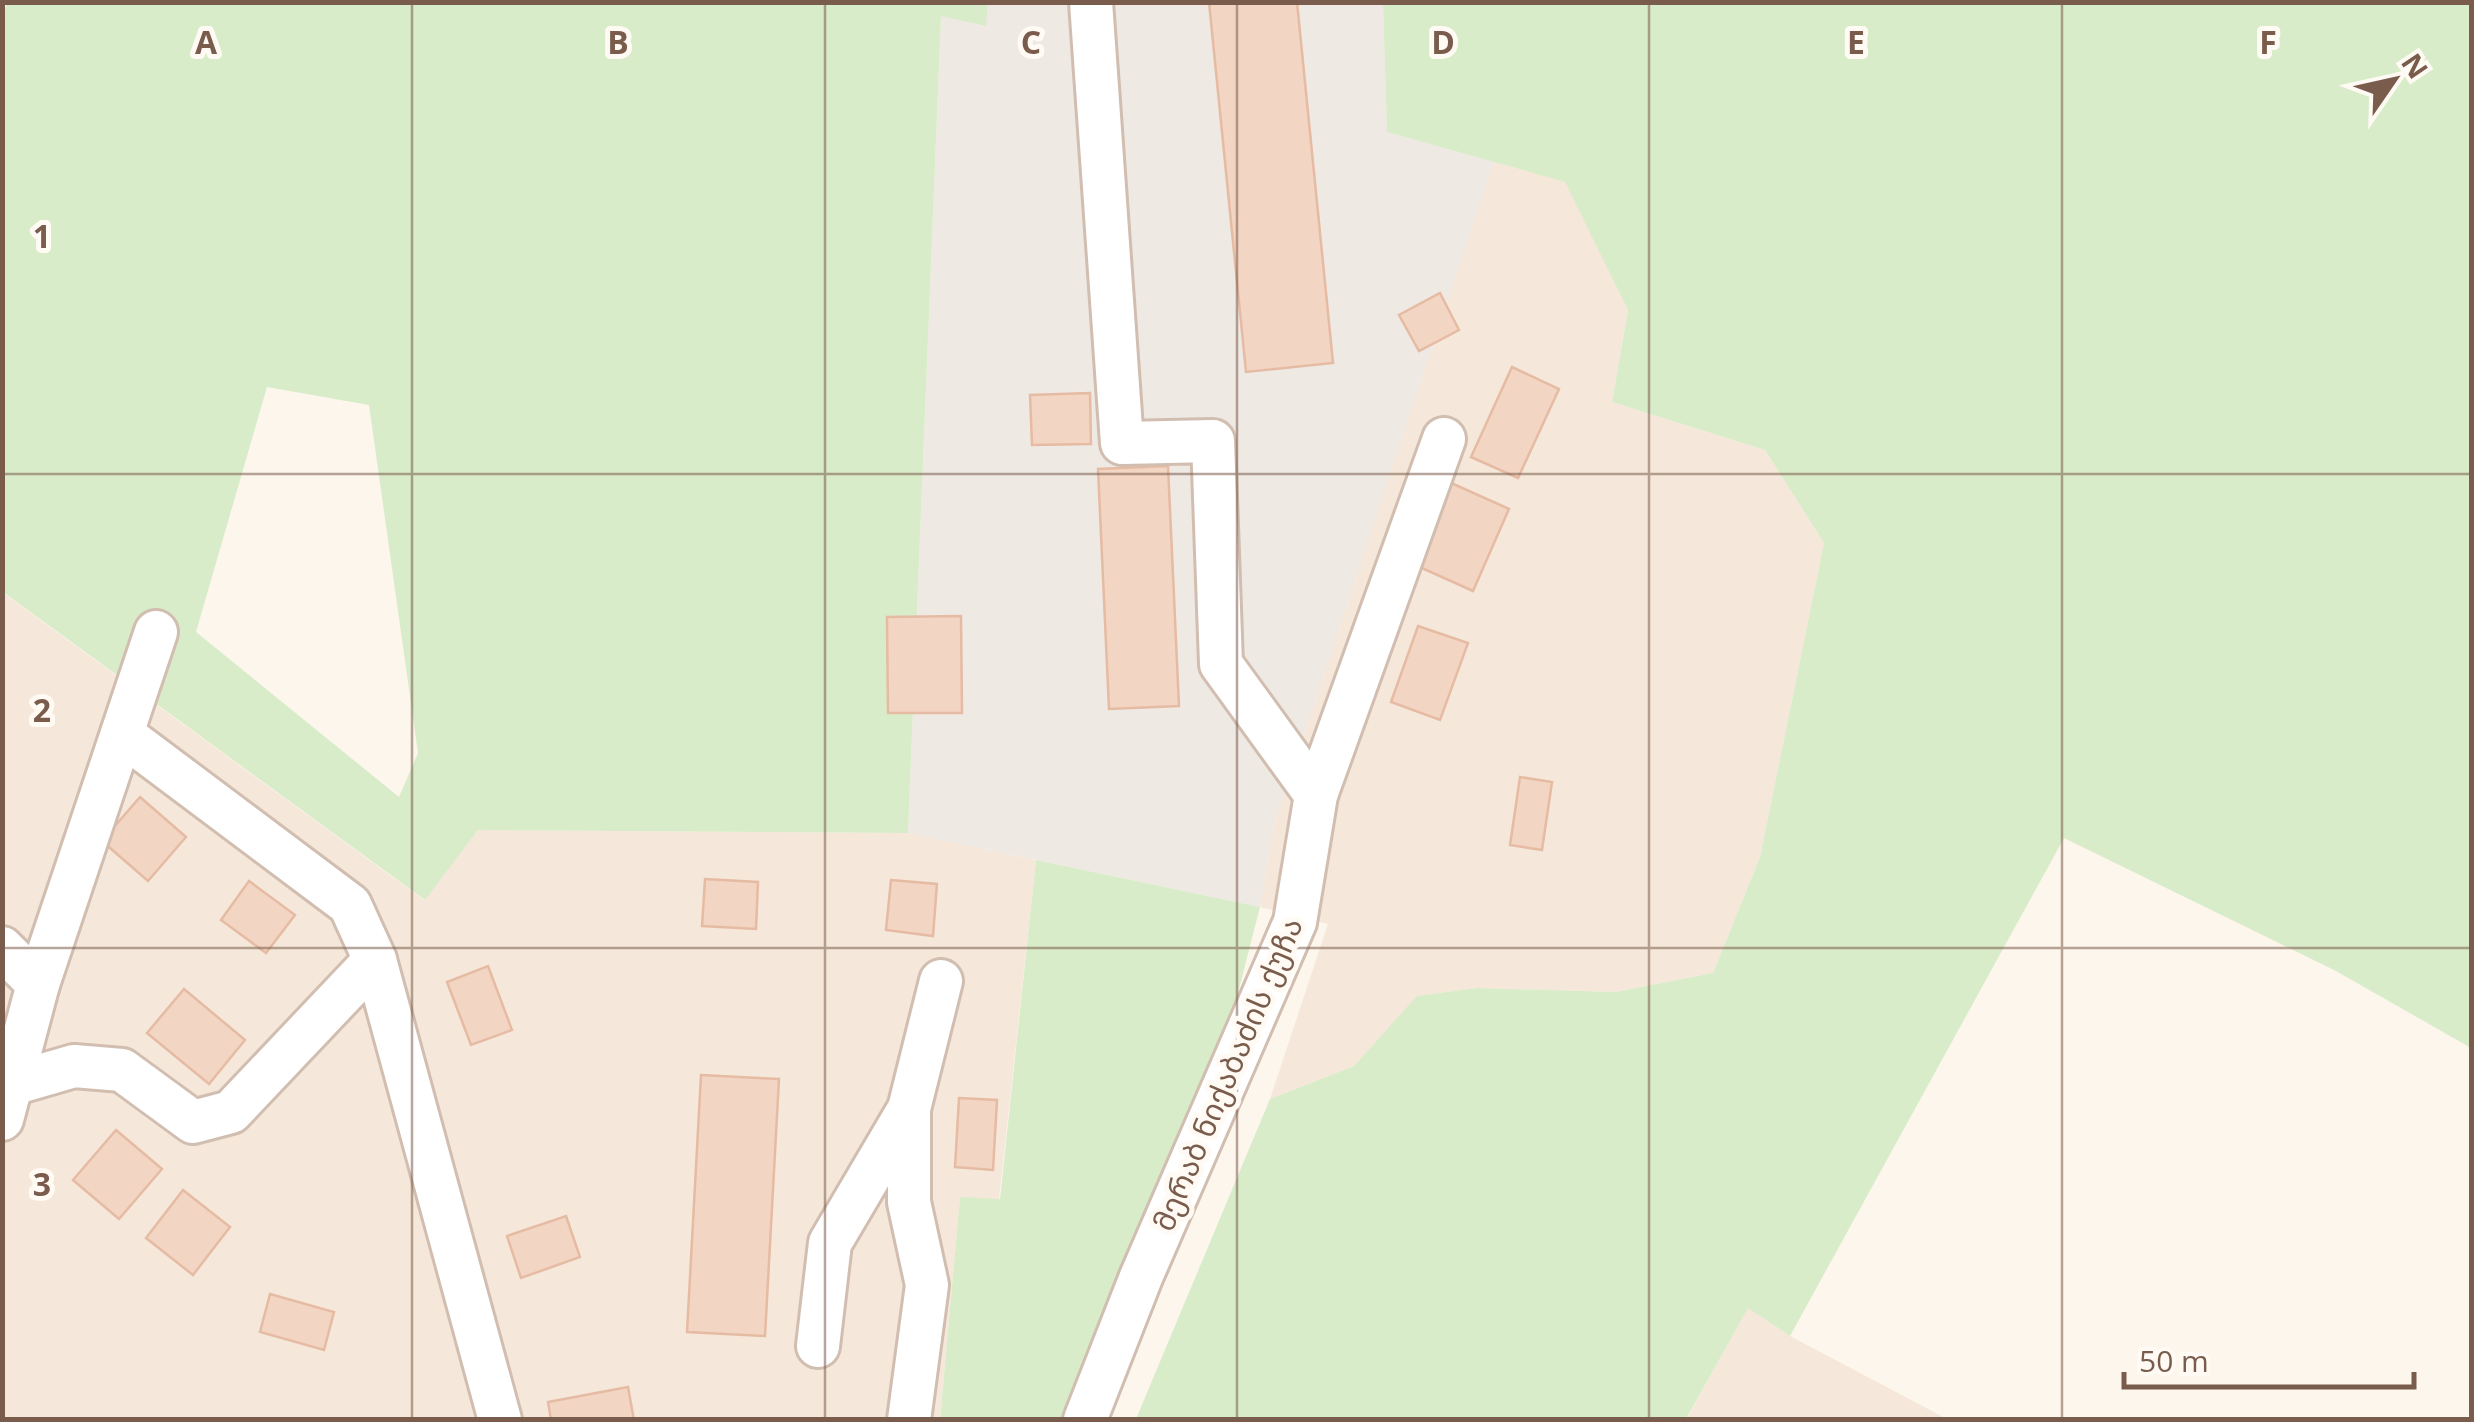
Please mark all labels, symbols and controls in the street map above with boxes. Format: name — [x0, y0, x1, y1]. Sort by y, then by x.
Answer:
text: A — [195, 20, 218, 63]
text: B — [607, 20, 629, 63]
text: C — [1021, 20, 1041, 63]
text: D — [1431, 20, 1455, 63]
text: E — [1847, 20, 1865, 63]
text: F — [2259, 20, 2277, 63]
north arrow — [2344, 30, 2444, 130]
text: N — [2393, 45, 2438, 86]
text: 1 — [33, 214, 51, 257]
text: 2 — [33, 688, 51, 731]
street label: მერაბ ნიქაბაძის ქუჩა — [1142, 911, 1312, 1237]
text: 3 — [33, 1162, 51, 1205]
scale bar — [2124, 1327, 2414, 1389]
text: 50 m — [2139, 1340, 2209, 1381]

